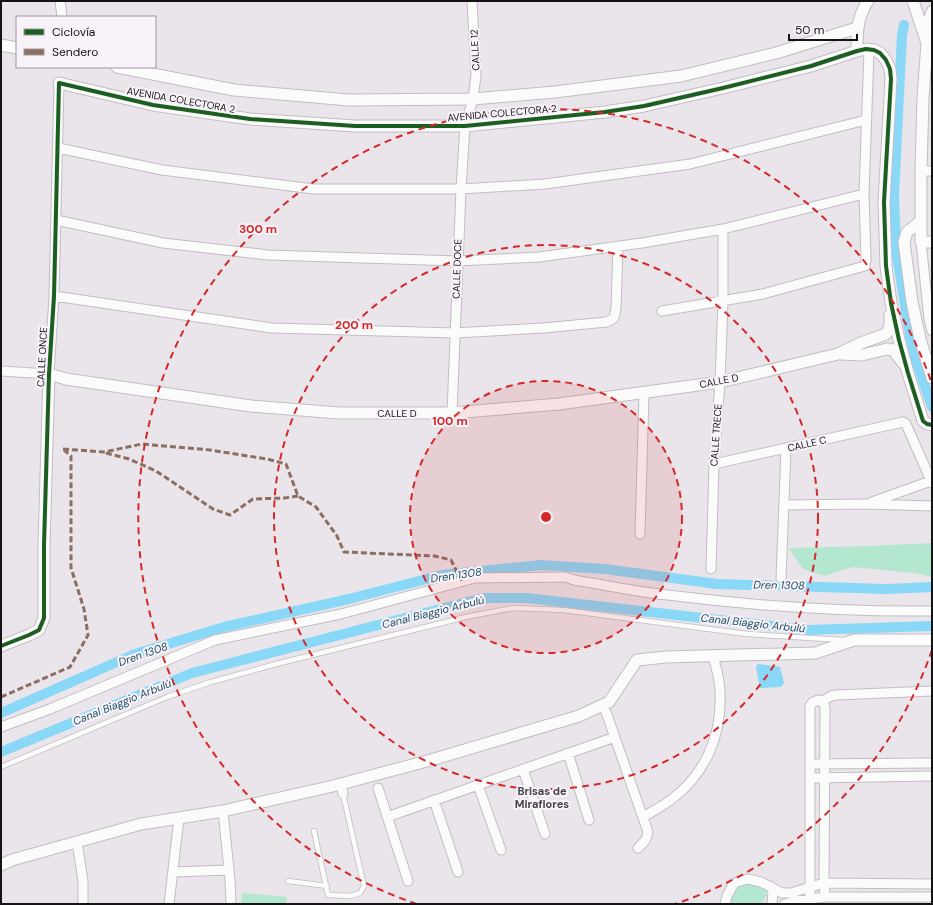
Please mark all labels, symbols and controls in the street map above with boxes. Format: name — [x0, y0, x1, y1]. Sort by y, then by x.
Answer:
legend — [16, 16, 156, 68]
scale bar — [789, 16, 857, 42]
text: 50 m — [795, 22, 824, 38]
text: Ciclovía — [52, 24, 95, 40]
street label: CALLE 12 — [467, 29, 483, 71]
text: Sendero — [52, 44, 98, 60]
street label: AVENIDA COLECTORA 2 — [126, 84, 236, 116]
street label: AVENIDA COLECTORA 2 — [447, 102, 557, 124]
text: 300 m — [239, 221, 277, 237]
street label: CALLE DOCE — [449, 238, 465, 299]
text: 200 m — [335, 317, 373, 333]
street label: CALLE ONCE — [34, 326, 50, 387]
street label: CALLE D — [698, 371, 740, 391]
street label: CALLE TRECE — [707, 403, 725, 467]
street label: CALLE D — [377, 407, 417, 420]
text: 100 m — [432, 413, 468, 429]
street label: CALLE C — [786, 433, 828, 455]
centre of rings — [539, 510, 553, 524]
water label: Dren 1308 — [430, 564, 483, 586]
water label: Dren 1308 — [753, 578, 805, 592]
water label: Canal Biaggio Arbulú — [380, 592, 486, 632]
water label: Canal Biaggio Arbulú — [700, 611, 807, 636]
water label: Dren 1308 — [116, 639, 170, 669]
water label: Canal Biaggio Arbulú — [71, 676, 174, 728]
district label: Brisas de Miraflores — [515, 784, 569, 811]

